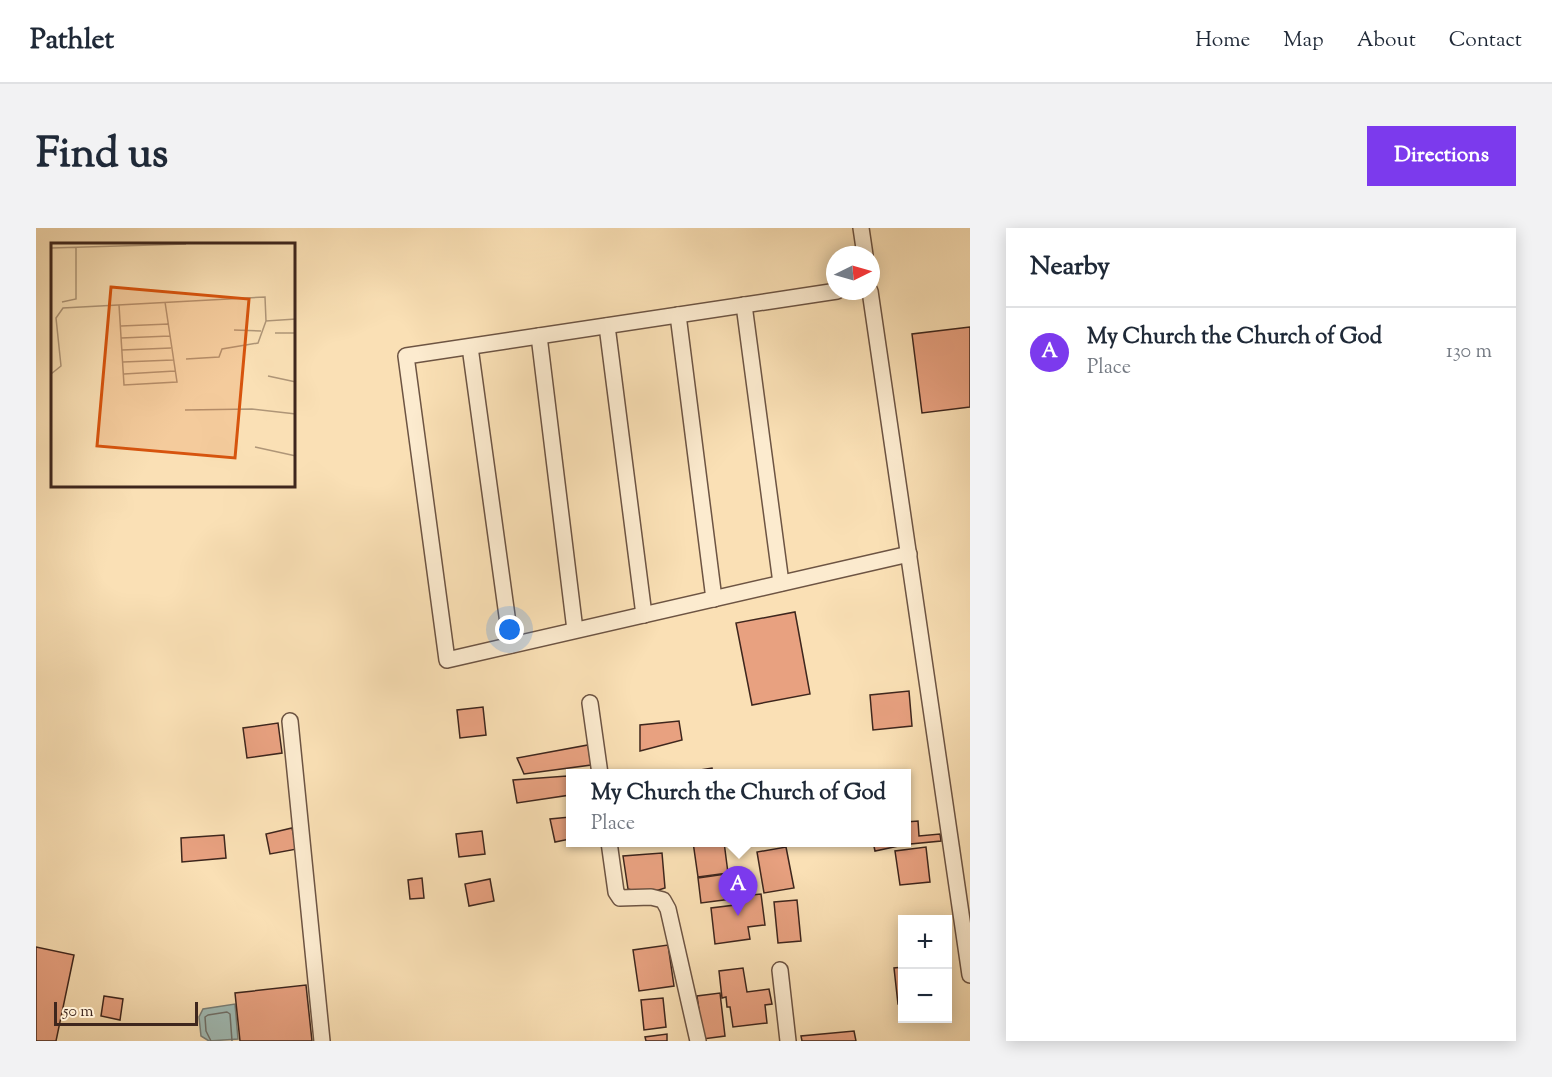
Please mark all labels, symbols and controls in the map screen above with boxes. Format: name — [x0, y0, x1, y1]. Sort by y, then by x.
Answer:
text: Pathlet — [30, 21, 114, 61]
text: Home — [1195, 26, 1250, 56]
text: Map — [1283, 26, 1324, 56]
text: About — [1357, 26, 1416, 56]
text: Contact — [1449, 26, 1522, 56]
text: Find us — [36, 126, 168, 186]
button: Directions — [1367, 126, 1516, 186]
inset map — [51, 243, 296, 488]
north arrow — [826, 246, 880, 300]
text: Nearby — [1030, 249, 1110, 286]
text: My Church the Church of God — [1087, 322, 1382, 354]
text: A — [1041, 338, 1058, 367]
text: 130 m — [1446, 338, 1492, 367]
text: Place — [1087, 354, 1131, 383]
your location — [495, 615, 524, 644]
popup — [566, 769, 911, 847]
text: My Church the Church of God — [591, 778, 886, 810]
text: Place — [591, 810, 635, 839]
pin: A — [718, 866, 758, 916]
map controls — [898, 915, 952, 1023]
button: + — [898, 915, 952, 969]
button: − — [898, 969, 952, 1023]
scale bar — [54, 999, 198, 1026]
text: 50 m — [63, 1001, 94, 1024]

